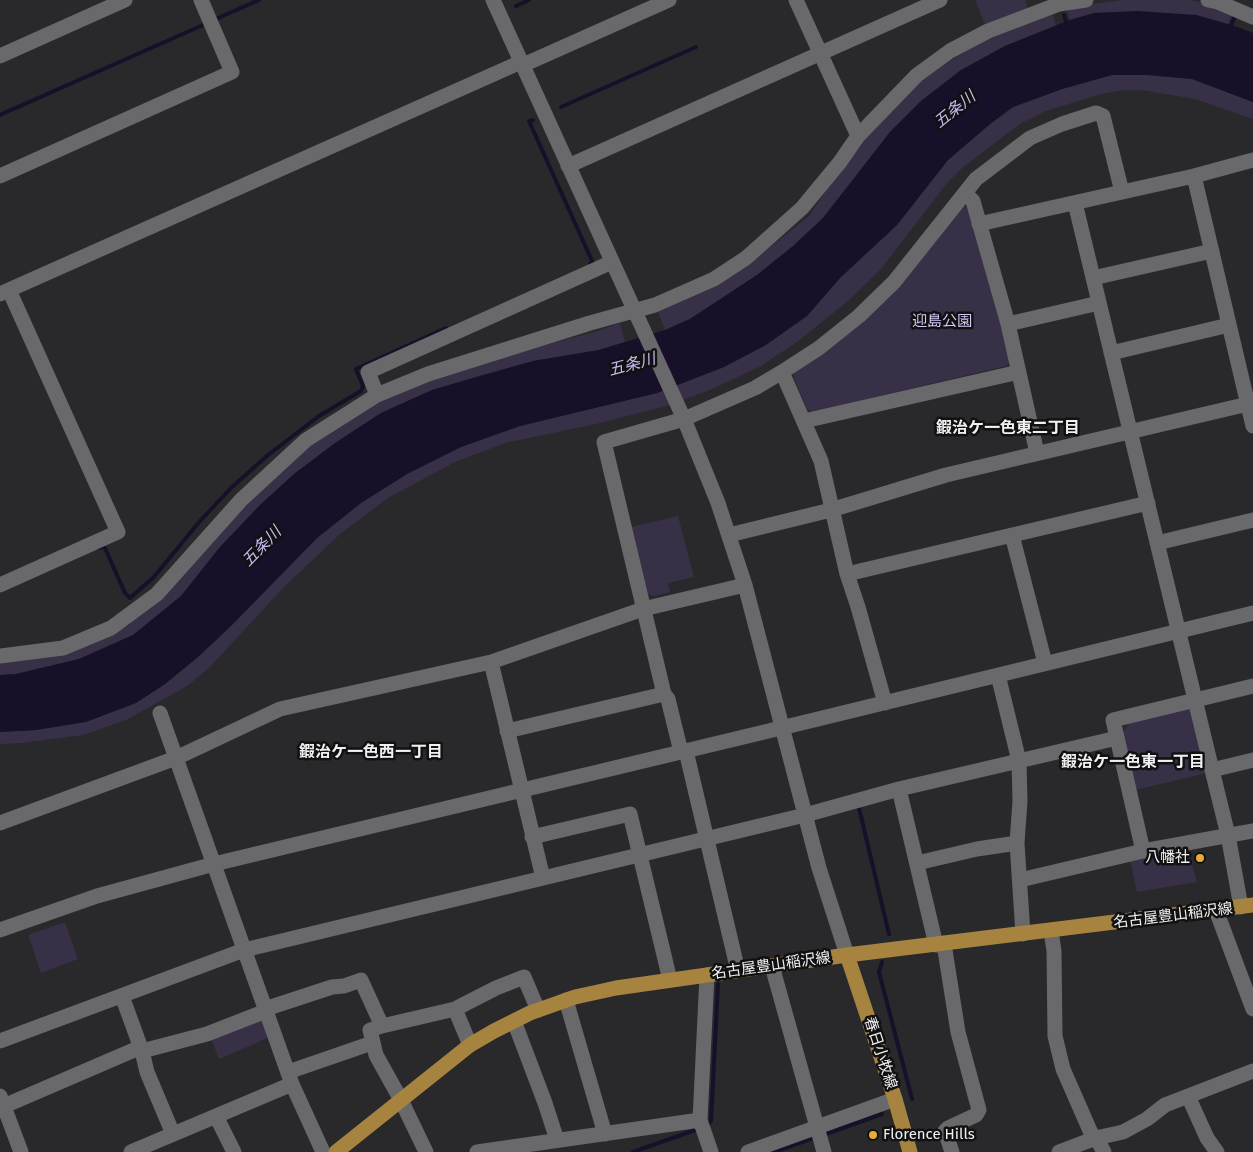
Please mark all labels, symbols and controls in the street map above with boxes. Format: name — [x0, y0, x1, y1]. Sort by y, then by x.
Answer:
water label: 五条川 — [930, 87, 980, 133]
park label: 迎島公園 — [912, 313, 972, 331]
water label: 五条川 — [606, 350, 658, 380]
district label: 鍜治ケ一色東二丁目 — [936, 419, 1080, 439]
water label: 五条川 — [238, 523, 286, 571]
district label: 鍜治ケ一色西一丁目 — [299, 743, 443, 763]
district label: 鍜治ケ一色東一丁目 — [1061, 753, 1205, 773]
place label: 八幡社 — [1145, 849, 1190, 867]
marker: 八幡社 — [1194, 852, 1206, 864]
street label: 名古屋豊山稲沢線 — [1112, 900, 1234, 932]
street label: 名古屋豊山稲沢線 — [710, 949, 832, 983]
street label: 春日小牧線 — [860, 1015, 900, 1091]
place label: Florence Hills — [883, 1126, 975, 1144]
marker: Florence Hills — [867, 1129, 879, 1141]

